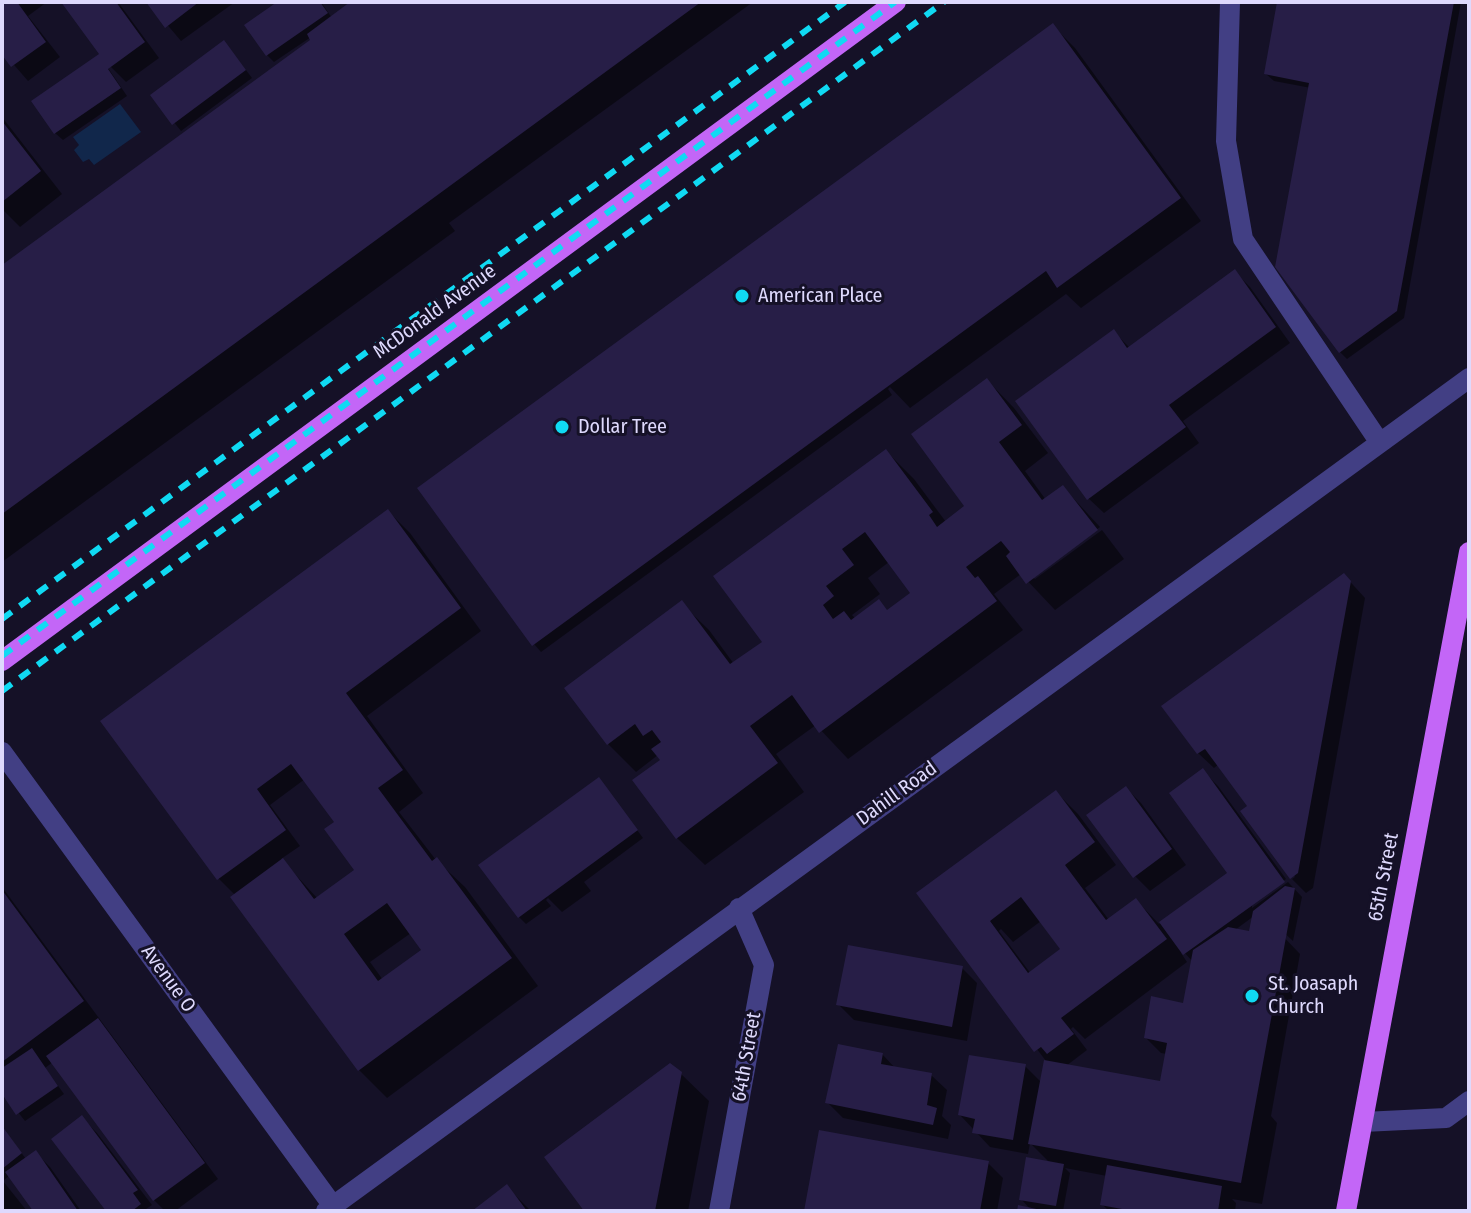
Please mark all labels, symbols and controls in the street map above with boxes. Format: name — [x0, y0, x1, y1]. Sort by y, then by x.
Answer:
street label: McDonald Avenue — [369, 259, 501, 365]
place label: American Place — [758, 284, 882, 308]
marker: American Place — [733, 287, 751, 305]
place label: Dollar Tree — [578, 415, 667, 439]
marker: Dollar Tree — [553, 418, 571, 436]
street label: Dahill Road — [852, 757, 942, 831]
street label: 65th Street — [1364, 831, 1404, 923]
street label: Avenue O — [136, 941, 200, 1017]
place label: St. Joasaph Church — [1268, 972, 1358, 1019]
marker: St. Joasaph Church — [1243, 987, 1261, 1005]
street label: 64th Street — [727, 1010, 767, 1104]

